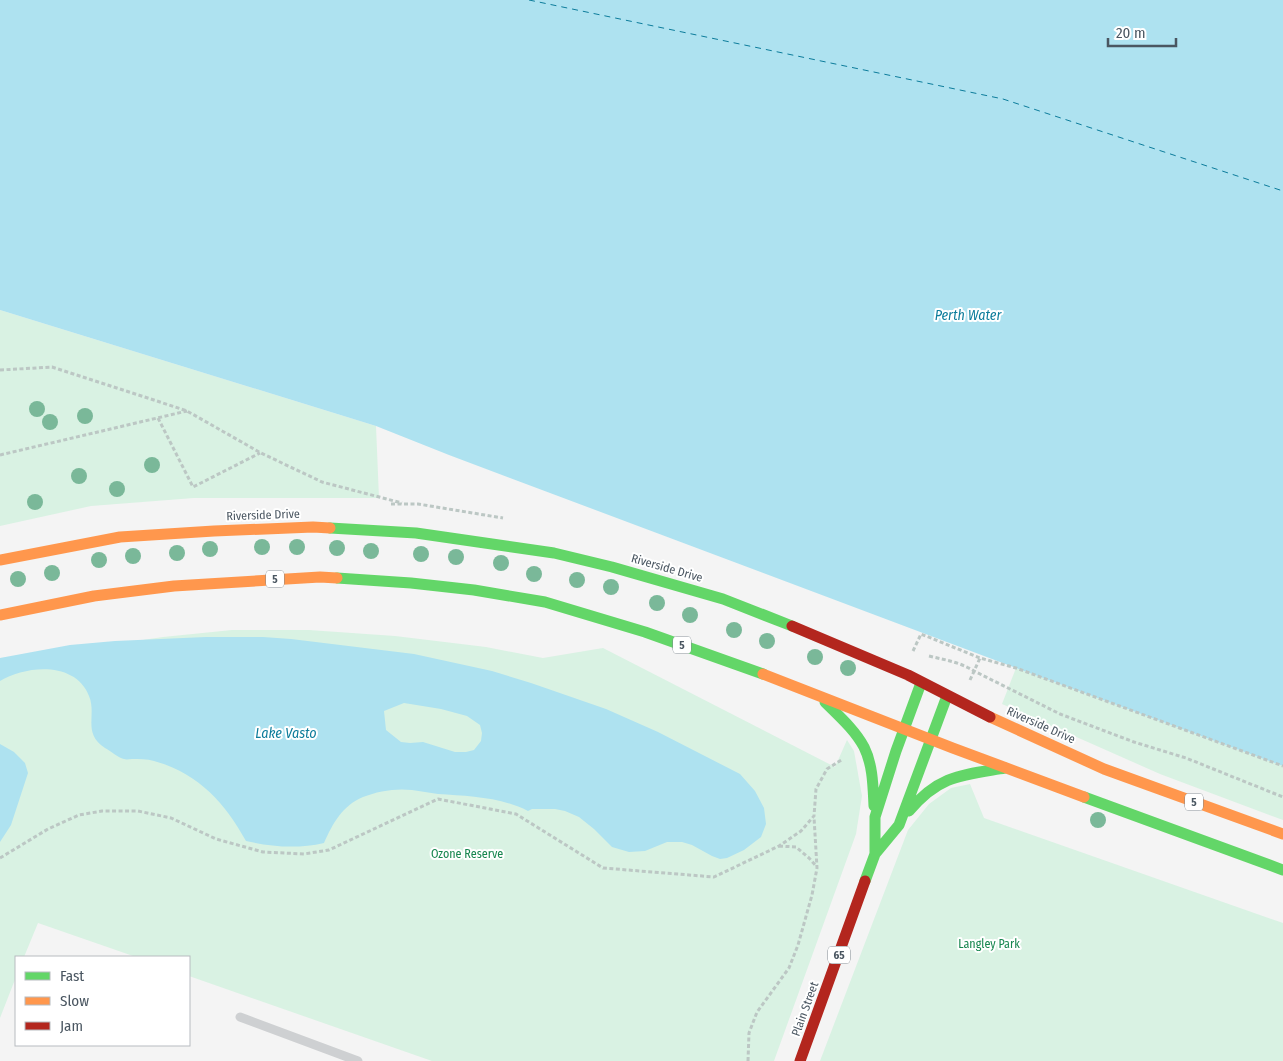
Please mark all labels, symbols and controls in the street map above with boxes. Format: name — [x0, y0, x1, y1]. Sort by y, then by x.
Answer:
scale bar — [1108, 15, 1176, 47]
text: 20 m — [1116, 24, 1146, 42]
water label: Perth Water — [935, 307, 1002, 324]
street label: Riverside Drive — [226, 507, 300, 523]
street label: Riverside Drive — [630, 551, 704, 585]
road number: 5 — [266, 570, 284, 588]
road number: 5 — [673, 636, 691, 654]
street label: Riverside Drive — [1005, 704, 1077, 746]
water label: Lake Vasto — [255, 725, 317, 742]
road number: 5 — [1185, 794, 1203, 810]
park label: Ozone Reserve — [431, 847, 503, 861]
park label: Langley Park — [958, 937, 1020, 951]
road number: 65 — [828, 946, 850, 964]
legend — [15, 956, 190, 1046]
text: Fast — [60, 967, 84, 985]
street label: Plain Street — [789, 980, 821, 1038]
text: Slow — [60, 992, 89, 1010]
text: Jam — [60, 1017, 83, 1035]

